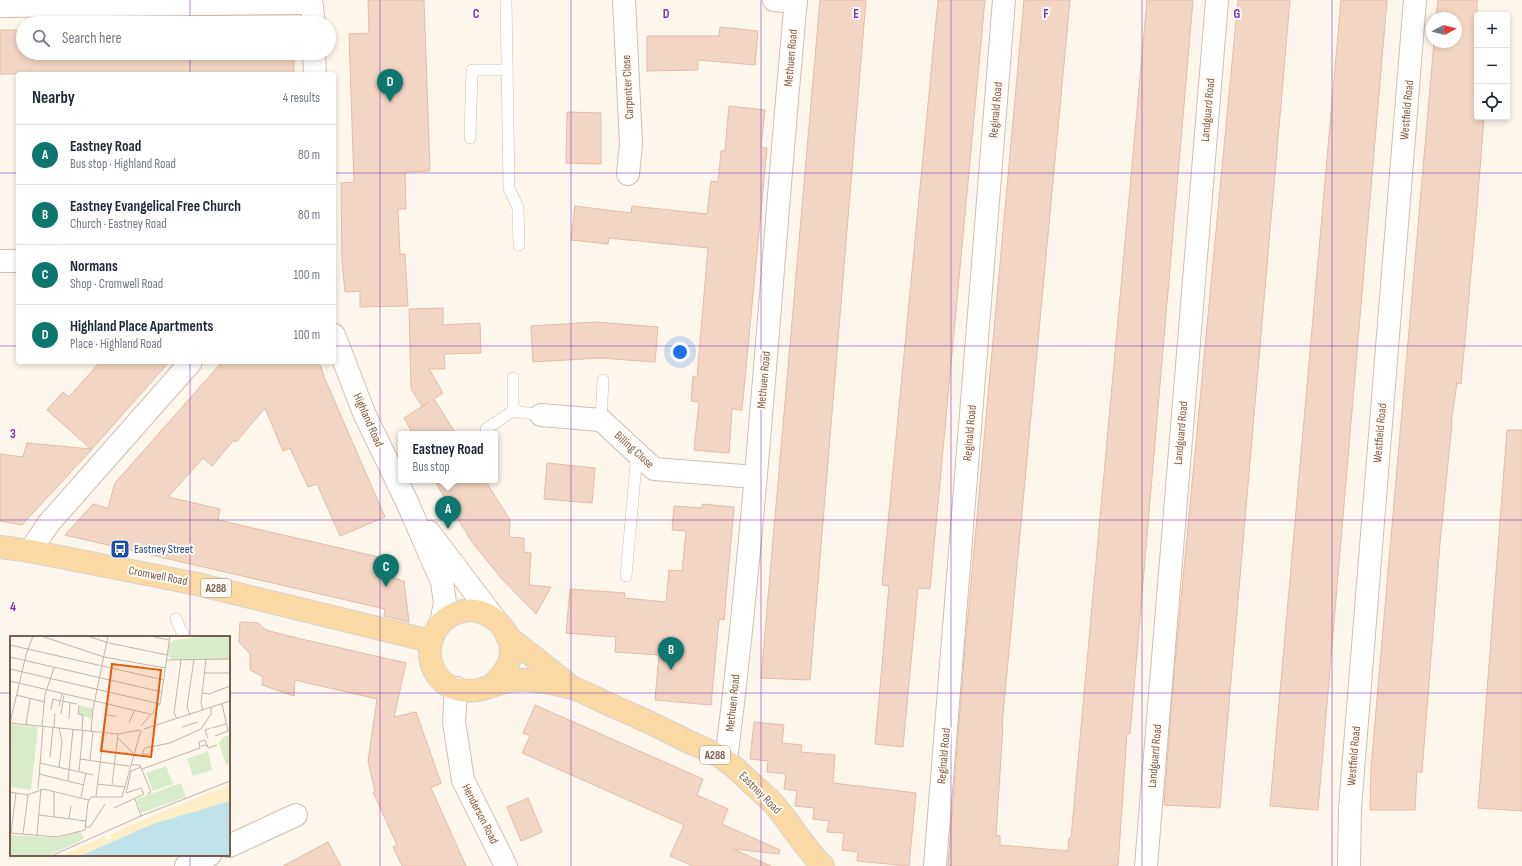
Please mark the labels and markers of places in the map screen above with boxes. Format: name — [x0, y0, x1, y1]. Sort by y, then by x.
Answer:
pin: D — [377, 69, 403, 102]
pin: A — [435, 496, 461, 529]
bus stop icon: Eastney Street — [109, 538, 131, 560]
place label: Eastney Street — [134, 542, 193, 557]
pin: C — [373, 554, 399, 587]
pin: B — [658, 637, 684, 670]

